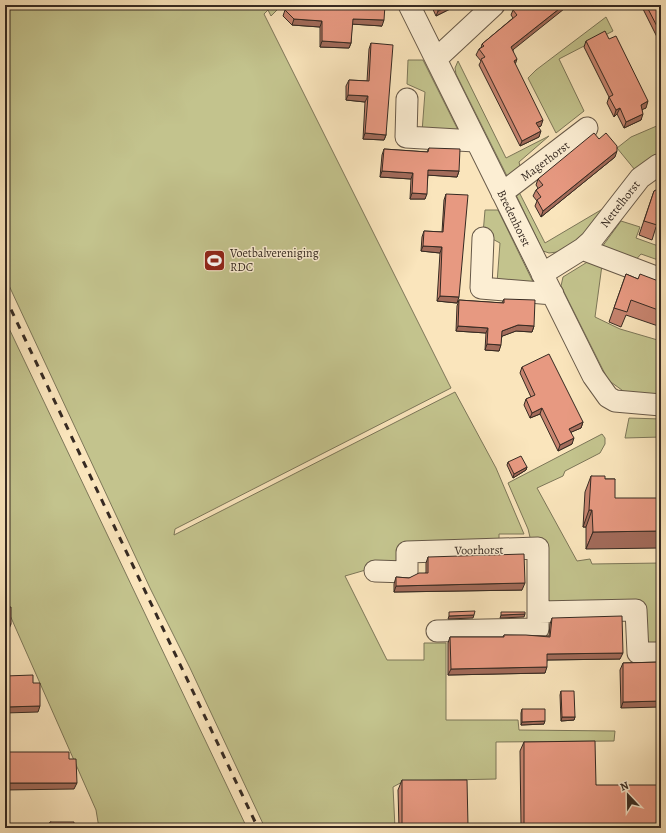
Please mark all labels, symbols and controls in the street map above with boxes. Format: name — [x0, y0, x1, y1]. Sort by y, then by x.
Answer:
street label: Magerhorst — [517, 137, 573, 185]
street label: Nettelhorst — [597, 177, 643, 231]
street label: Bredenhorst — [493, 187, 535, 249]
place label: Voetbalvereniging RDC — [229, 245, 319, 275]
sports icon: Voetbalvereniging RDC — [201, 247, 227, 273]
street label: Voorhorst — [453, 542, 504, 558]
north arrow — [608, 775, 648, 815]
text: N — [618, 778, 631, 795]

